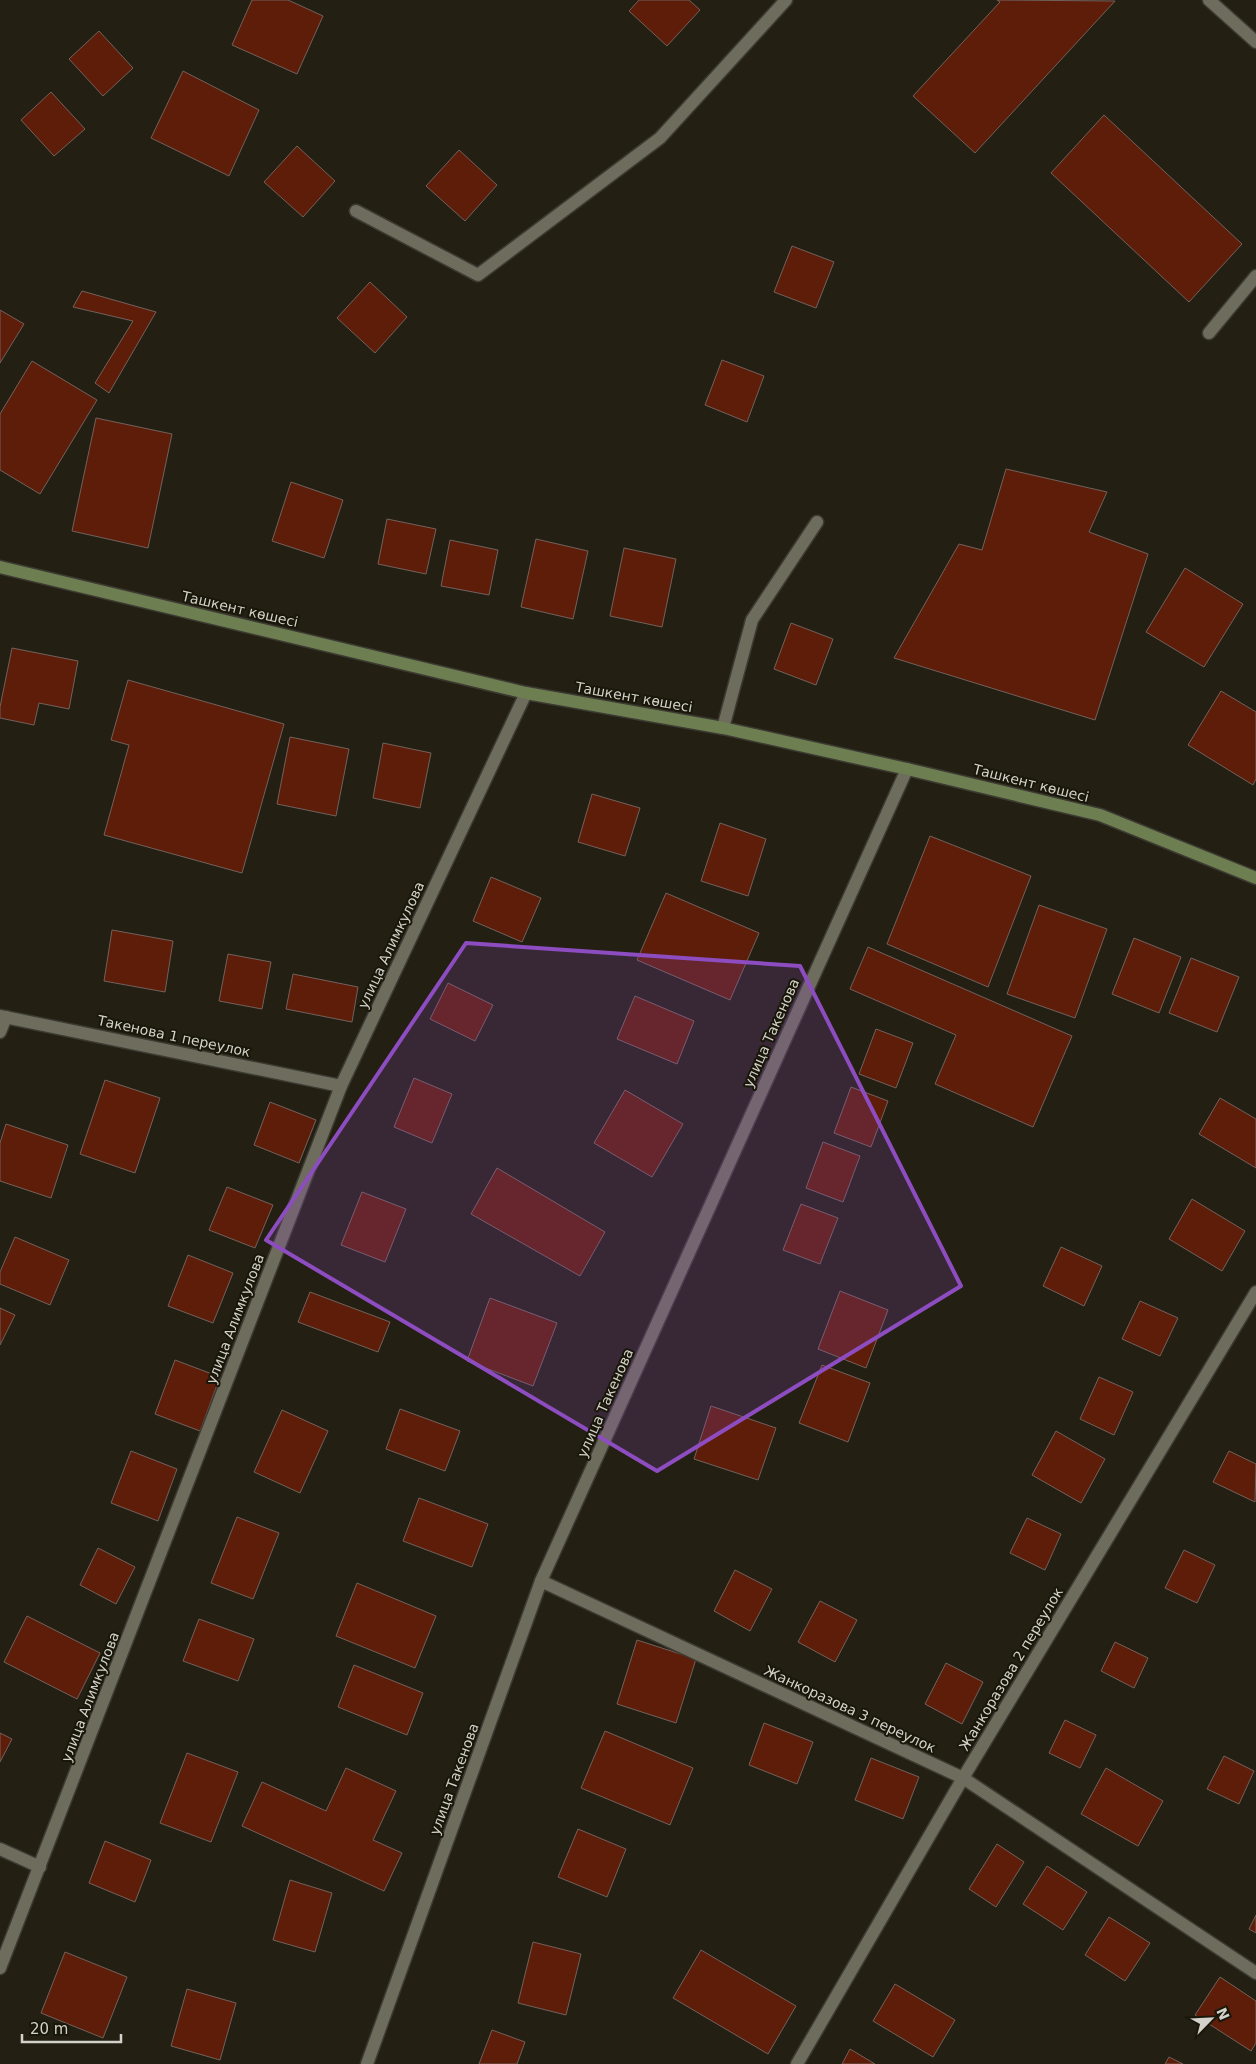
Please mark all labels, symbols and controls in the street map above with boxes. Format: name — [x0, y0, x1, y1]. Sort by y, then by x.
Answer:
street label: Ташкент көшесі — [179, 588, 300, 630]
street label: Ташкент көшесі — [573, 679, 694, 715]
street label: Ташкент көшесі — [970, 761, 1091, 805]
street label: улица Алимкулова — [355, 879, 427, 1011]
street label: улица Такенова — [740, 976, 802, 1090]
street label: Такенова 1 переулок — [95, 1012, 252, 1060]
street label: улица Алимкулова — [203, 1252, 267, 1386]
street label: улица Такенова — [574, 1346, 636, 1460]
street label: Жанкоразова 2 переулок — [956, 1585, 1066, 1753]
street label: улица Алимкулова — [58, 1630, 122, 1764]
street label: Жанкоразова 3 переулок — [762, 1662, 938, 1756]
street label: улица Такенова — [426, 1721, 482, 1837]
north arrow — [1186, 1994, 1236, 2044]
text: N — [1213, 2005, 1233, 2022]
scale bar — [22, 2012, 121, 2044]
text: 20 m — [30, 2020, 68, 2038]

